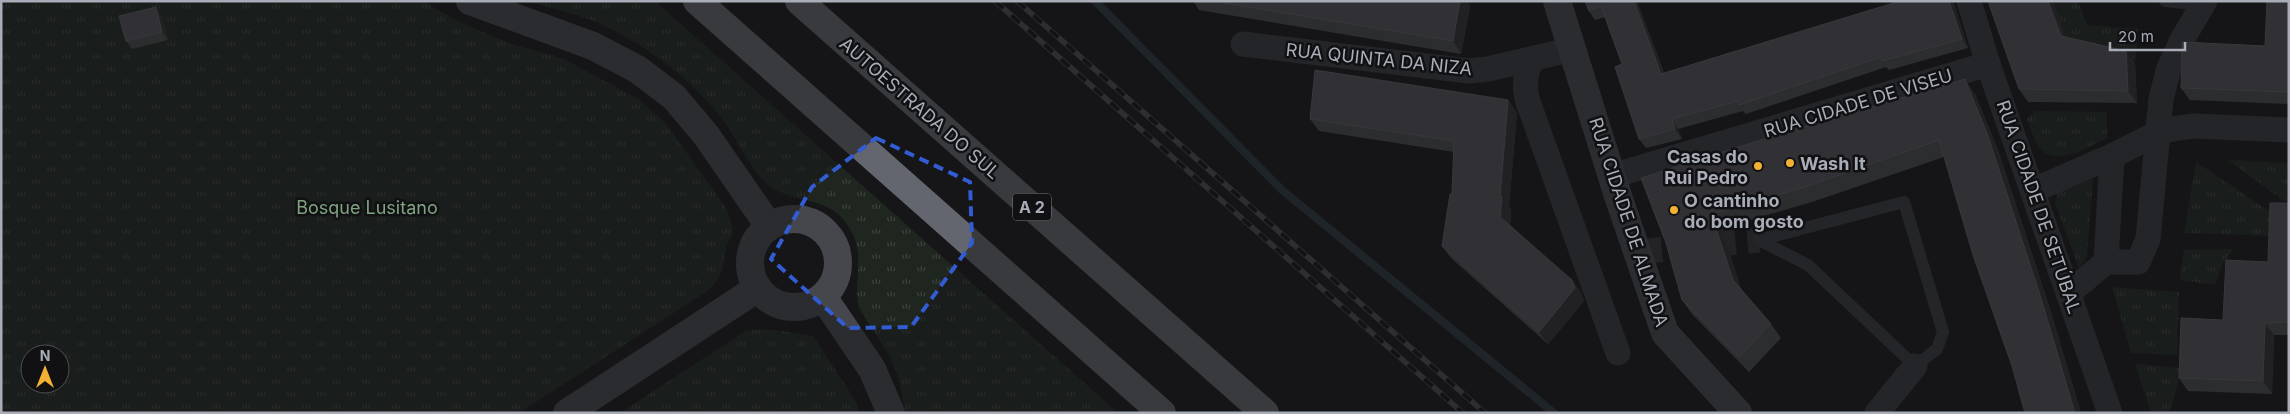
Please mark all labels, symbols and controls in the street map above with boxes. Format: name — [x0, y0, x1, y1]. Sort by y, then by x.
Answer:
scale bar — [2110, 20, 2185, 52]
text: 20 m — [2118, 27, 2154, 46]
street label: AUTOESTRADA DO SUL — [836, 33, 1004, 183]
street label: RUA QUINTA DA NIZA — [1285, 39, 1473, 79]
street label: RUA CIDADE DE VISEU — [1761, 64, 1955, 142]
street label: RUA CIDADE DE SETÚBAL — [1993, 97, 2086, 317]
street label: RUA CIDADE DE ALMADA — [1585, 115, 1673, 329]
place label: Casas do Rui Pedro — [1664, 146, 1748, 188]
place label: Wash It — [1800, 153, 1866, 174]
marker: Wash It — [1784, 157, 1796, 169]
marker: Casas do Rui Pedro — [1752, 160, 1764, 172]
place label: O cantinho do bom gosto — [1684, 190, 1804, 232]
road number: A 2 — [1013, 193, 1051, 220]
park label: Bosque Lusitano — [296, 197, 438, 218]
marker: O cantinho do bom gosto — [1668, 204, 1680, 216]
north arrow — [20, 344, 70, 394]
text: N — [40, 347, 50, 364]

